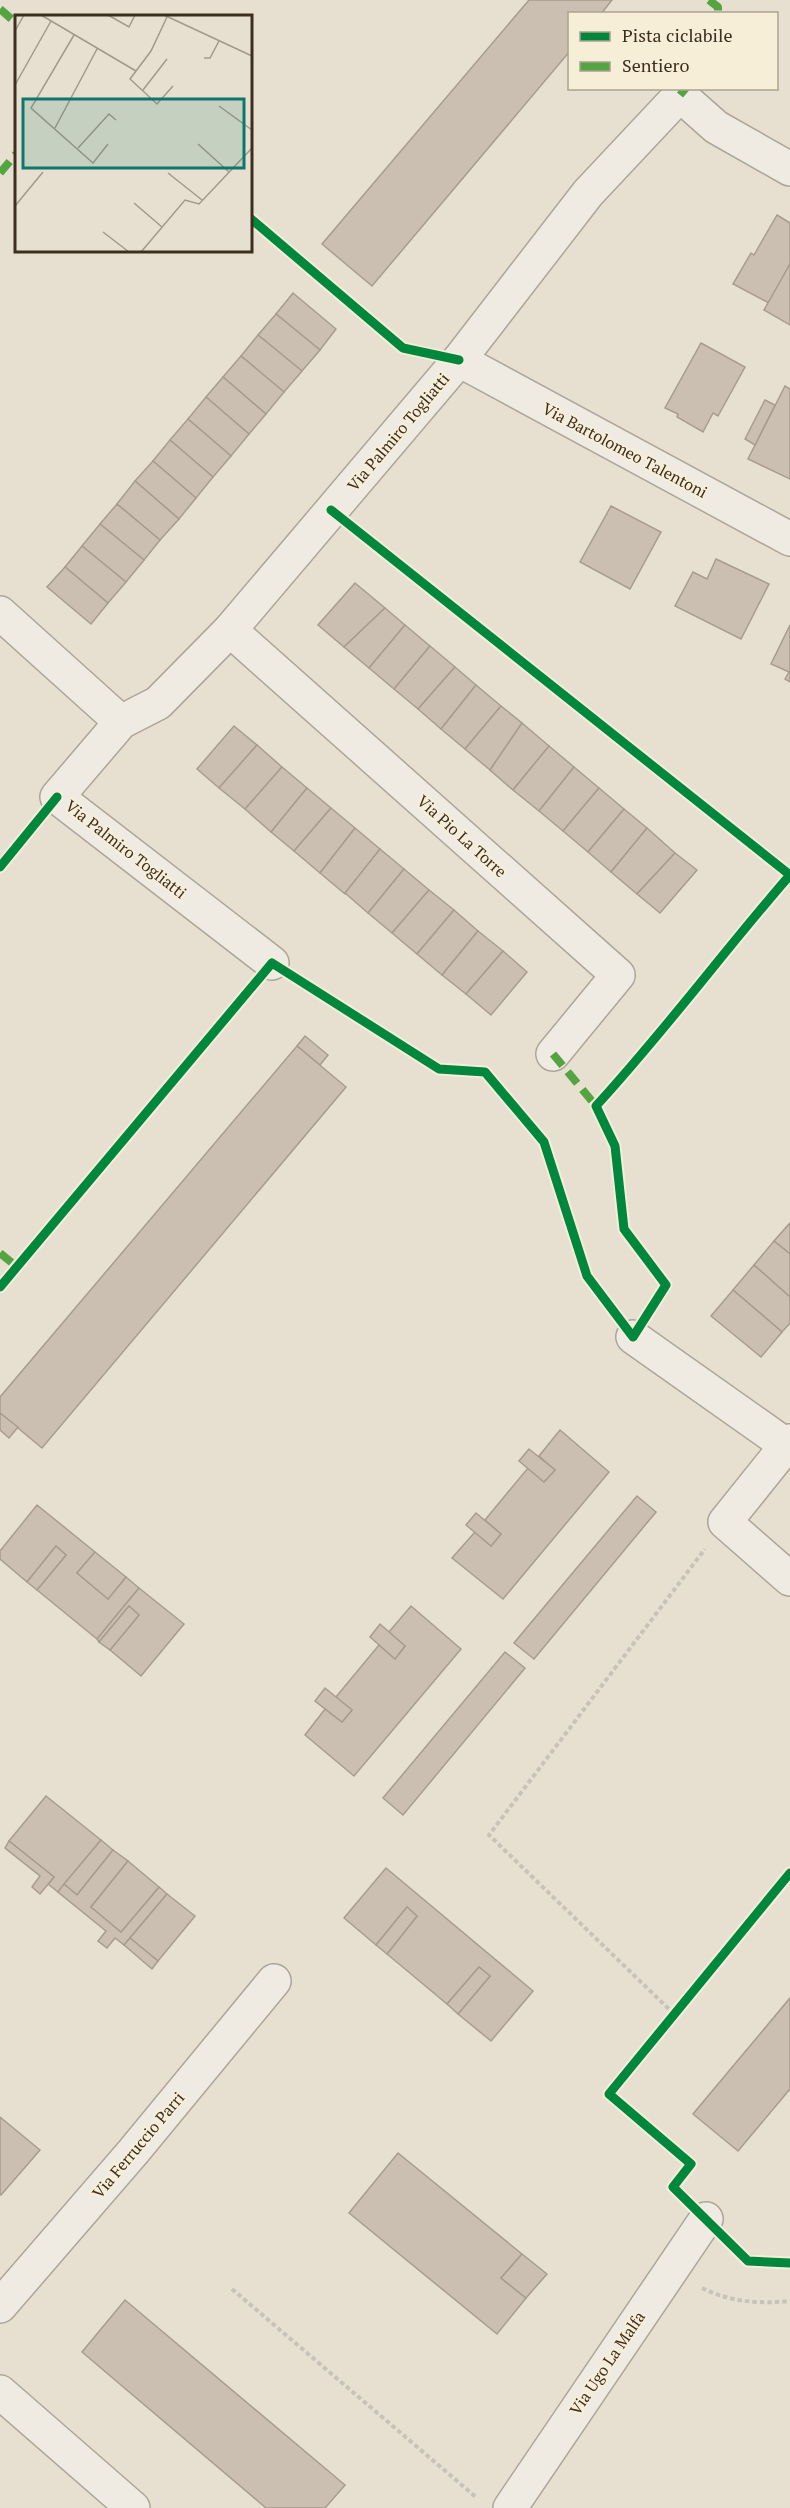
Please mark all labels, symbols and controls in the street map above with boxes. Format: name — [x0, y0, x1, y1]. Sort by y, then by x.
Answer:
legend — [568, 12, 778, 90]
inset map — [15, 15, 252, 252]
text: Pista ciclabile — [622, 23, 732, 47]
text: Sentiero — [622, 53, 689, 77]
street label: Via Palmiro Togliatti — [342, 368, 454, 496]
street label: Via Bartolomeo Talentoni — [539, 397, 711, 503]
street label: Via Pio La Torre — [412, 790, 512, 882]
street label: Via Palmiro Togliatti — [61, 795, 191, 903]
street label: Via Ferruccio Parri — [87, 2087, 189, 2203]
street label: Via Ugo La Malfa — [564, 2307, 650, 2419]

